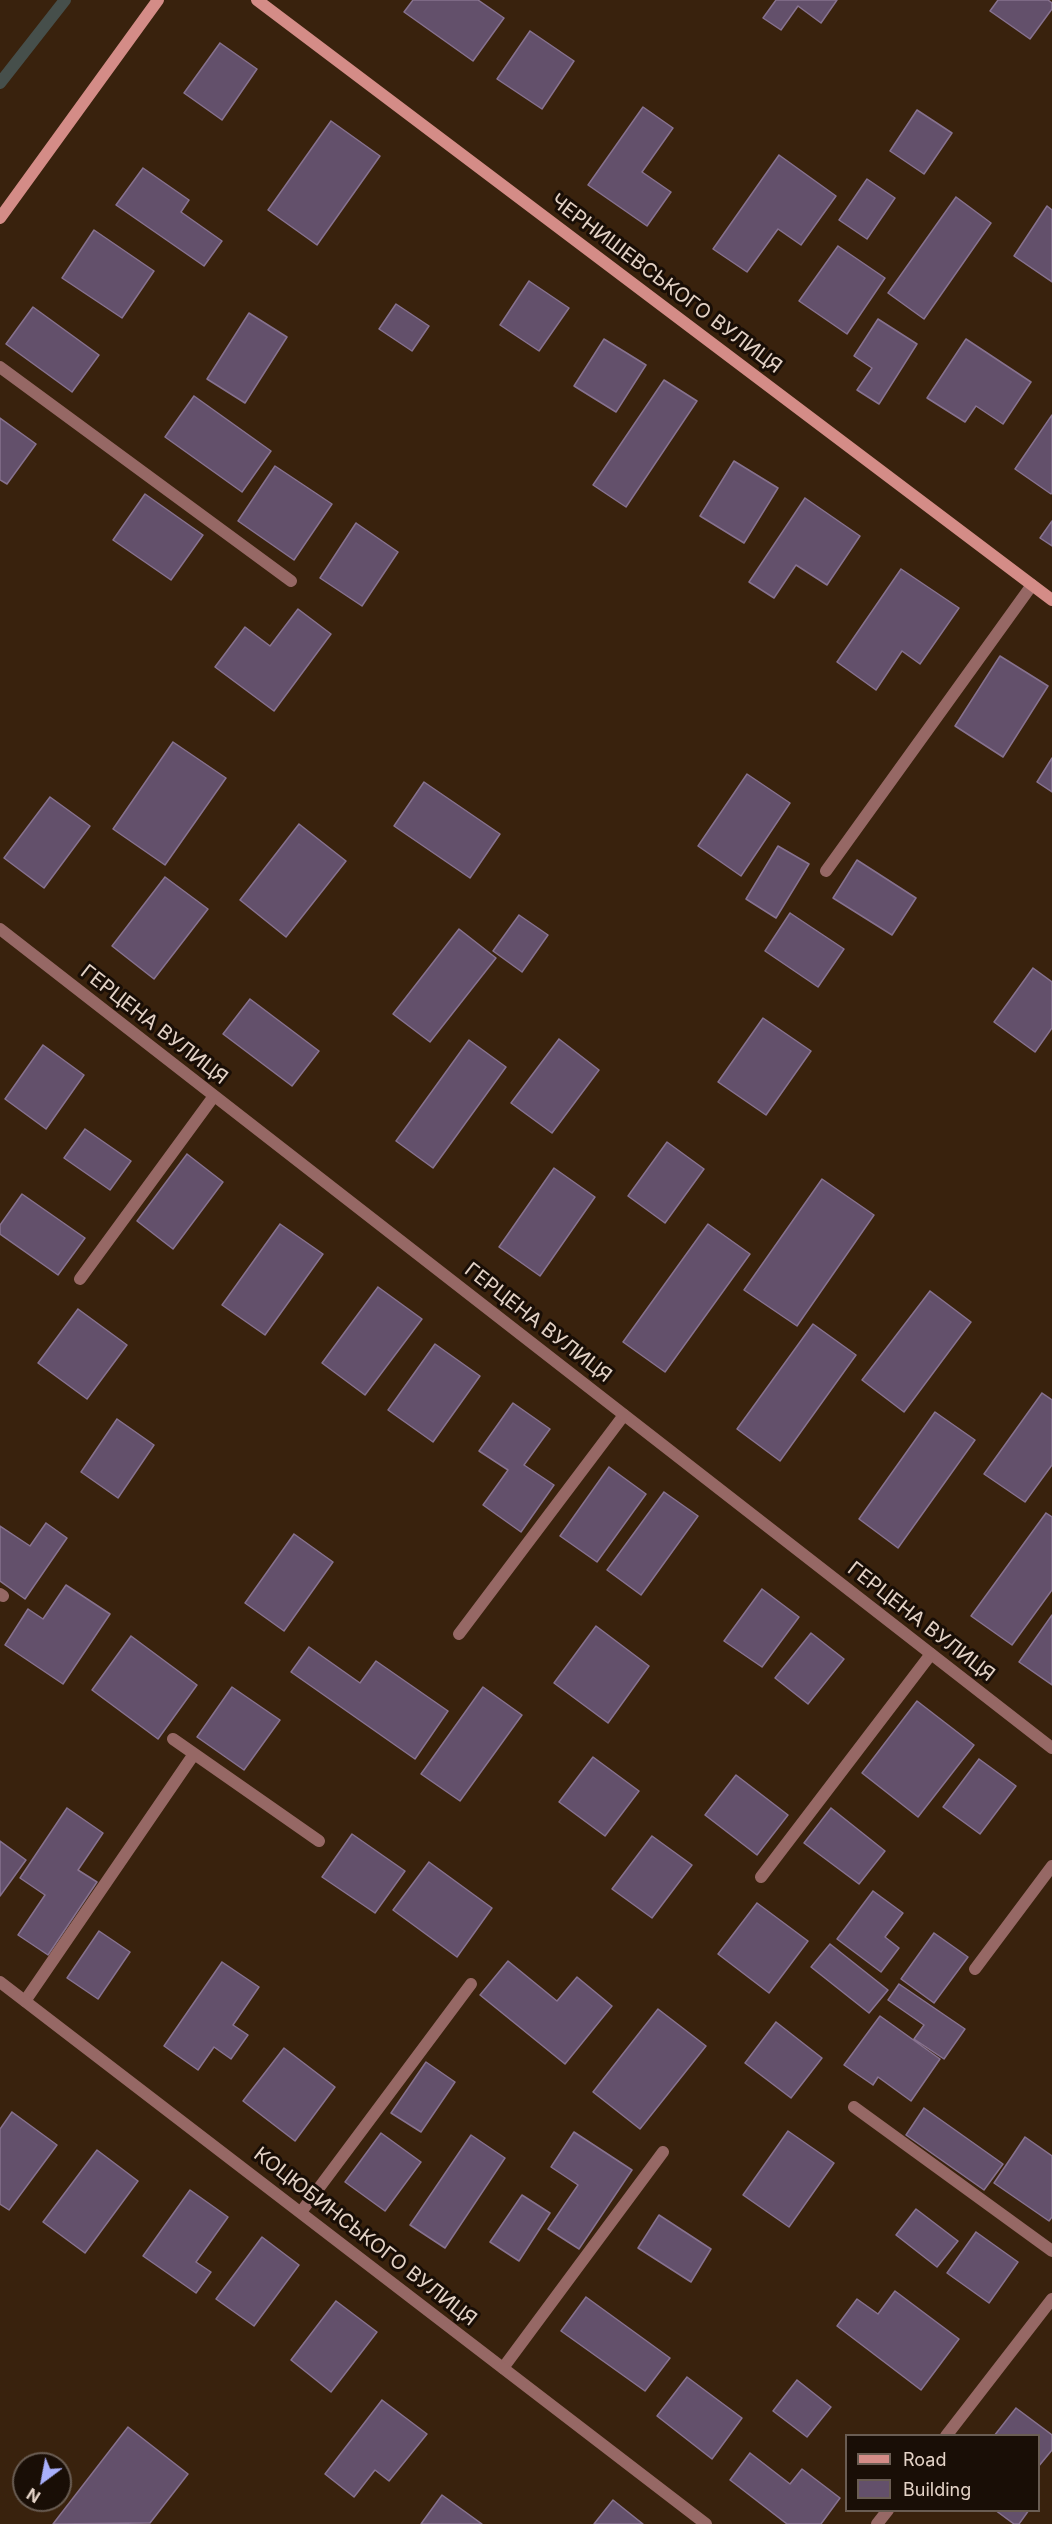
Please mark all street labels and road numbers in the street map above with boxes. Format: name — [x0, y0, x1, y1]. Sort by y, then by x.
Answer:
street label: ЧЕРНИШЕВСЬКОГО ВУЛИЦЯ — [546, 189, 786, 379]
street label: ГЕРЦЕНА ВУЛИЦЯ — [76, 960, 232, 1090]
street label: ГЕРЦЕНА ВУЛИЦЯ — [460, 1258, 616, 1388]
street label: ГЕРЦЕНА ВУЛИЦЯ — [843, 1557, 999, 1687]
street label: КОЦЮБИНСЬКОГО ВУЛИЦЯ — [249, 2143, 481, 2331]

